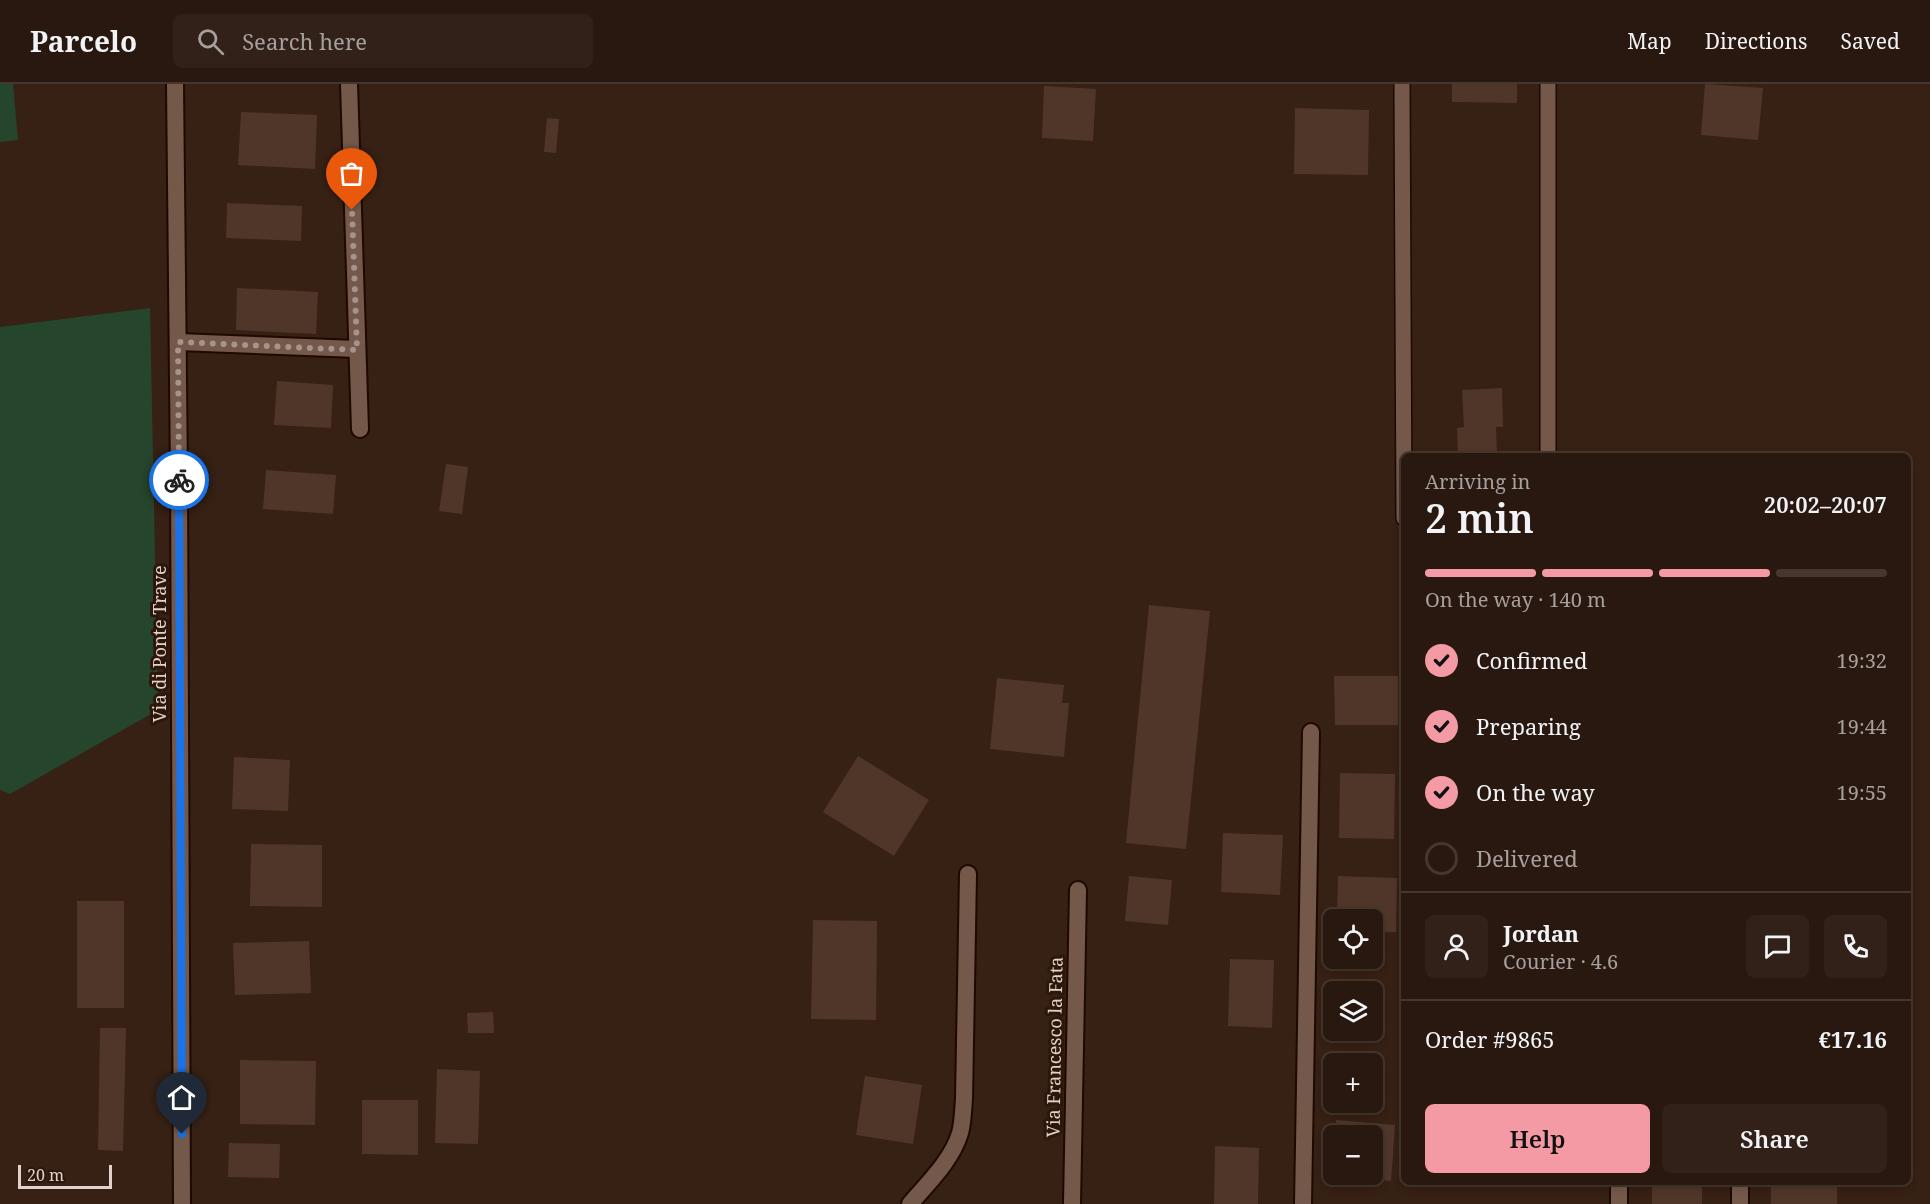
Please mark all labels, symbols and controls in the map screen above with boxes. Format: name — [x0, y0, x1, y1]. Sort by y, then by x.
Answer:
search box — [173, 14, 593, 68]
text: Parcelo — [30, 22, 137, 60]
icon: search — [194, 25, 227, 58]
text: Search here — [242, 26, 367, 56]
text: Map — [1627, 27, 1672, 55]
text: Directions — [1705, 27, 1807, 55]
text: Saved — [1840, 27, 1900, 55]
pin — [326, 148, 377, 210]
icon: bag — [335, 157, 368, 190]
courier — [149, 450, 209, 510]
icon: bike — [163, 464, 196, 497]
text: Arriving in — [1425, 468, 1530, 495]
text: 20:02–20:07 — [1764, 489, 1887, 519]
text: 2 min — [1425, 491, 1534, 544]
street label: Via di Ponte Trave — [147, 565, 171, 723]
text: On the way · 140 m — [1425, 586, 1606, 613]
icon: check — [1425, 644, 1458, 677]
text: Confirmed — [1476, 645, 1587, 675]
text: 19:32 — [1837, 647, 1887, 674]
icon: check — [1425, 710, 1458, 743]
text: Preparing — [1476, 711, 1581, 741]
text: 19:44 — [1837, 713, 1887, 740]
icon: check — [1425, 776, 1458, 809]
text: On the way — [1476, 777, 1595, 807]
text: 19:55 — [1837, 779, 1887, 806]
text: Delivered — [1476, 843, 1578, 873]
map controls — [1323, 909, 1383, 1185]
button: locate — [1323, 909, 1383, 969]
button: person — [1425, 915, 1488, 978]
button: chat — [1746, 915, 1809, 978]
button: phone — [1824, 915, 1887, 978]
text: Jordan — [1503, 918, 1579, 948]
text: Courier · 4.6 — [1503, 948, 1618, 975]
street label: Via Francesco la Fata — [1040, 956, 1068, 1137]
button: layers — [1323, 981, 1383, 1041]
text: Order #9865 — [1425, 1024, 1555, 1054]
text: €17.16 — [1819, 1024, 1887, 1054]
button: + — [1323, 1053, 1383, 1113]
pin — [156, 1072, 207, 1134]
icon: home — [165, 1081, 198, 1114]
button: Help — [1425, 1104, 1650, 1173]
button: Share — [1662, 1104, 1887, 1173]
button: − — [1323, 1125, 1383, 1185]
scale bar — [18, 1162, 112, 1190]
text: 20 m — [27, 1164, 64, 1186]

